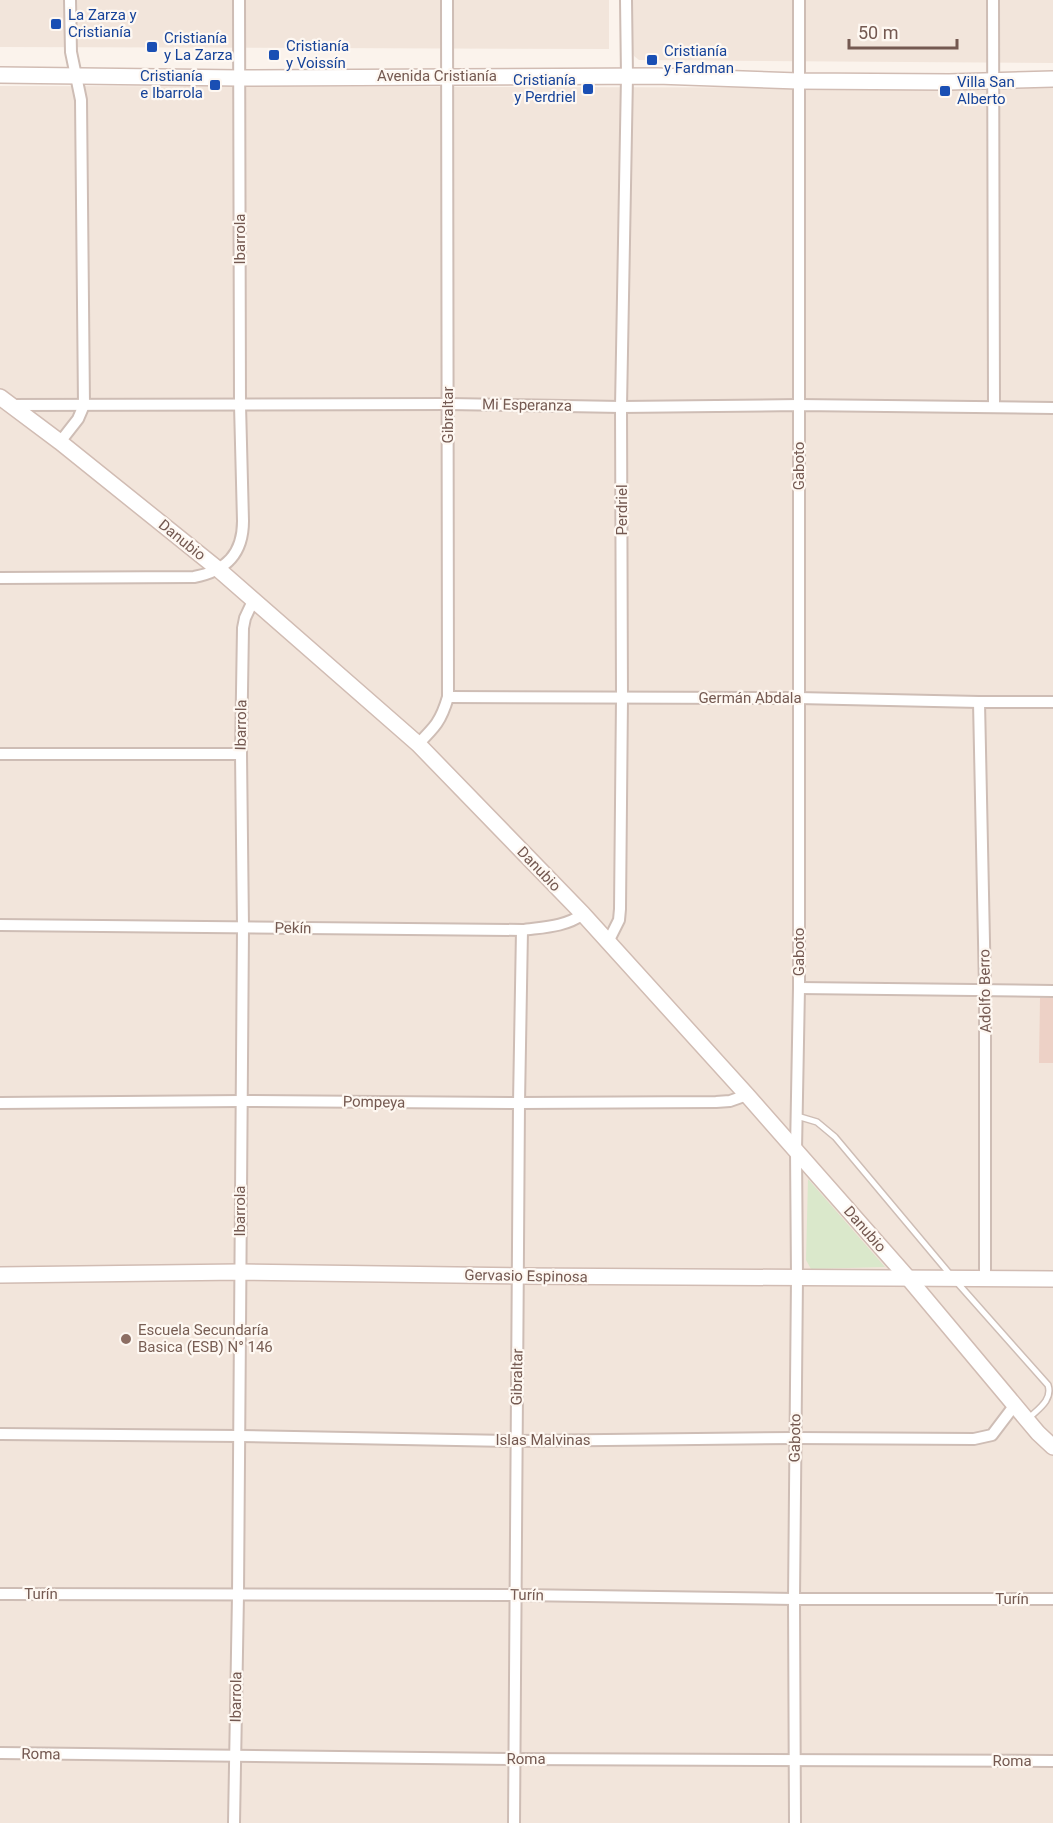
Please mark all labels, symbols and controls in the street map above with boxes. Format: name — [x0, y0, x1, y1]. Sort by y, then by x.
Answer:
place label: La Zarza y Cristianía — [68, 6, 137, 41]
scale bar — [849, 12, 957, 50]
marker: La Zarza y Cristianía — [49, 17, 63, 31]
text: 50 m — [858, 22, 898, 43]
place label: Cristianía y La Zarza — [164, 29, 233, 64]
place label: Cristianía y Voissín — [286, 37, 349, 72]
marker: Cristianía y La Zarza — [145, 40, 159, 54]
place label: Cristianía y Fardman — [664, 42, 734, 77]
marker: Cristianía y Voissín — [267, 48, 281, 62]
marker: Cristianía y Fardman — [645, 53, 659, 67]
place label: Cristianía e Ibarrola — [140, 67, 203, 102]
street label: Avenida Cristianía — [377, 67, 497, 85]
place label: Cristianía y Perdriel — [513, 71, 576, 106]
place label: Villa San Alberto — [957, 73, 1015, 108]
marker: Cristianía e Ibarrola — [208, 78, 222, 92]
marker: Cristianía y Perdriel — [581, 82, 595, 96]
marker: Villa San Alberto — [938, 84, 952, 98]
street label: Ibarrola — [231, 213, 249, 265]
street label: Gibraltar — [439, 386, 457, 444]
street label: Mi Esperanza — [482, 395, 572, 415]
street label: Gaboto — [790, 442, 808, 490]
street label: Perdriel — [613, 484, 631, 536]
street label: Danubio — [155, 516, 209, 564]
street label: Germán Abdala — [698, 689, 802, 707]
street label: Ibarrola — [232, 699, 250, 751]
street label: Danubio — [513, 843, 565, 895]
street label: Pekín — [274, 919, 312, 937]
street label: Gaboto — [790, 928, 808, 976]
street label: Adolfo Berro — [975, 949, 995, 1033]
street label: Pompeya — [343, 1092, 405, 1112]
street label: Ibarrola — [231, 1185, 249, 1237]
street label: Danubio — [840, 1202, 890, 1256]
street label: Gervasio Espinosa — [464, 1266, 588, 1286]
place label: Escuela Secundaría Basica (ESB) N° 146 — [138, 1321, 273, 1356]
marker: Escuela Secundaría Basica (ESB) N° 146 — [119, 1332, 133, 1346]
street label: Gibraltar — [508, 1348, 526, 1406]
street label: Gaboto — [786, 1414, 804, 1462]
street label: Islas Malvinas — [495, 1431, 591, 1449]
street label: Turín — [24, 1585, 58, 1603]
street label: Turín — [510, 1586, 544, 1604]
street label: Turín — [995, 1590, 1029, 1608]
street label: Ibarrola — [227, 1671, 245, 1723]
street label: Roma — [21, 1745, 61, 1763]
street label: Roma — [506, 1750, 546, 1768]
street label: Roma — [992, 1752, 1032, 1770]

